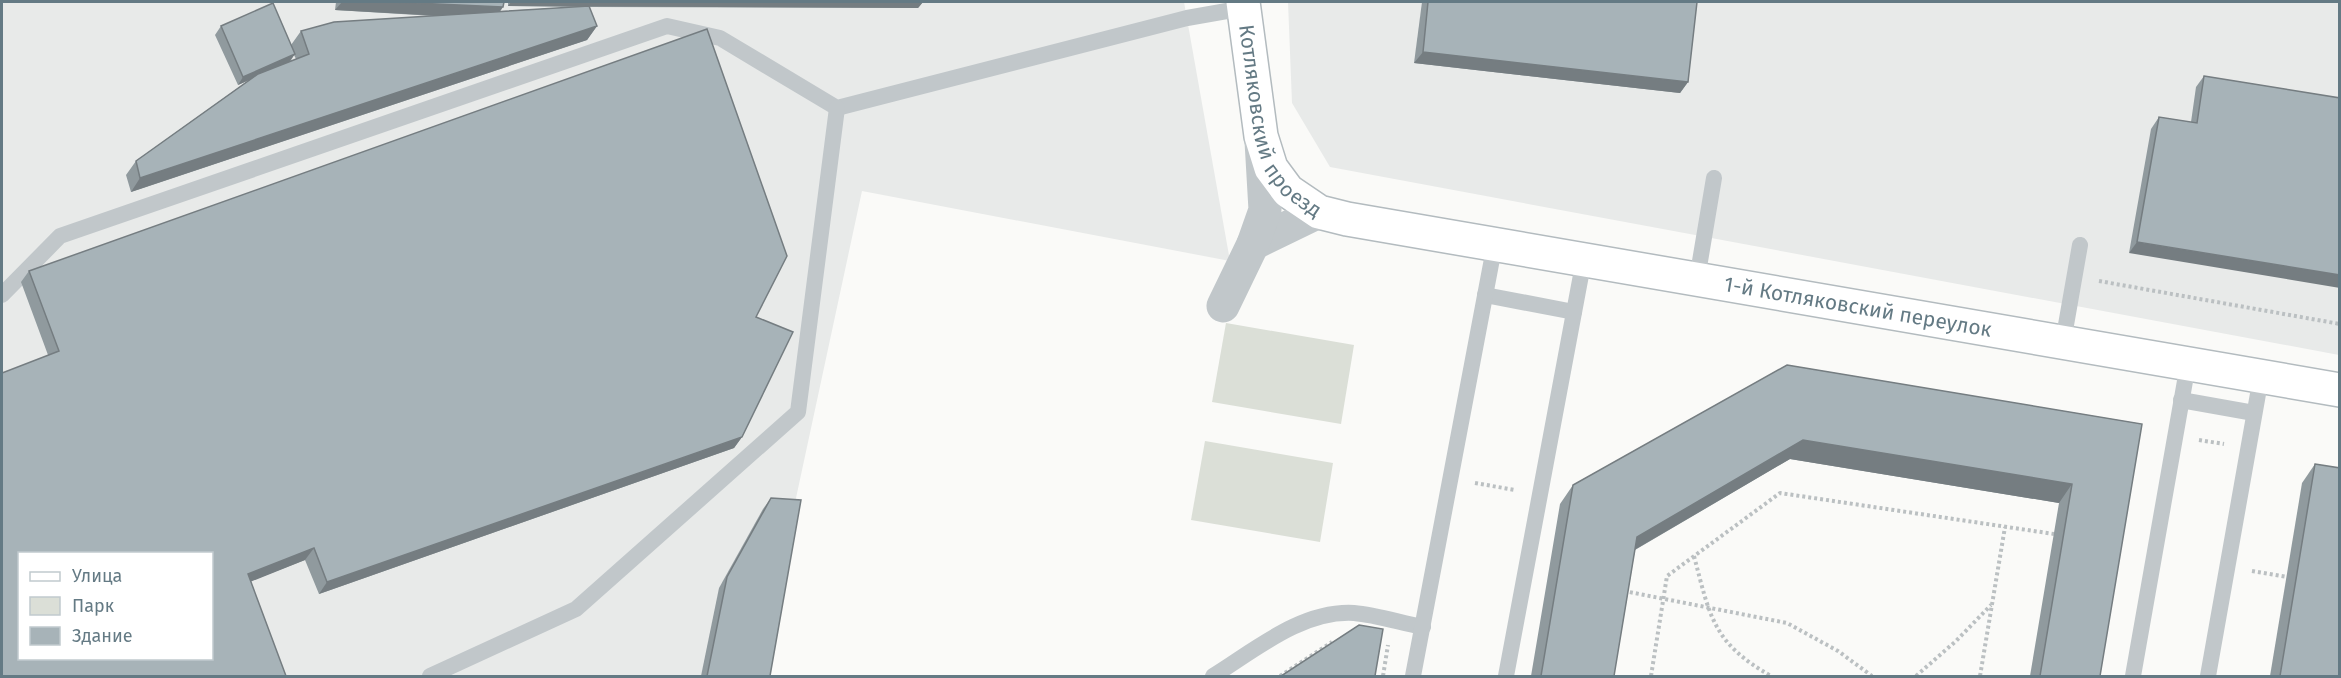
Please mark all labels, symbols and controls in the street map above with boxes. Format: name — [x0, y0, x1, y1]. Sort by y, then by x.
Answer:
street label: Котляковский проезд — [1233, 23, 1327, 223]
street label: 1-й Котляковский переулок — [1722, 271, 1994, 343]
legend — [18, 552, 213, 660]
text: Улица — [72, 565, 122, 587]
text: Парк — [72, 595, 115, 617]
text: Здание — [72, 625, 133, 647]

